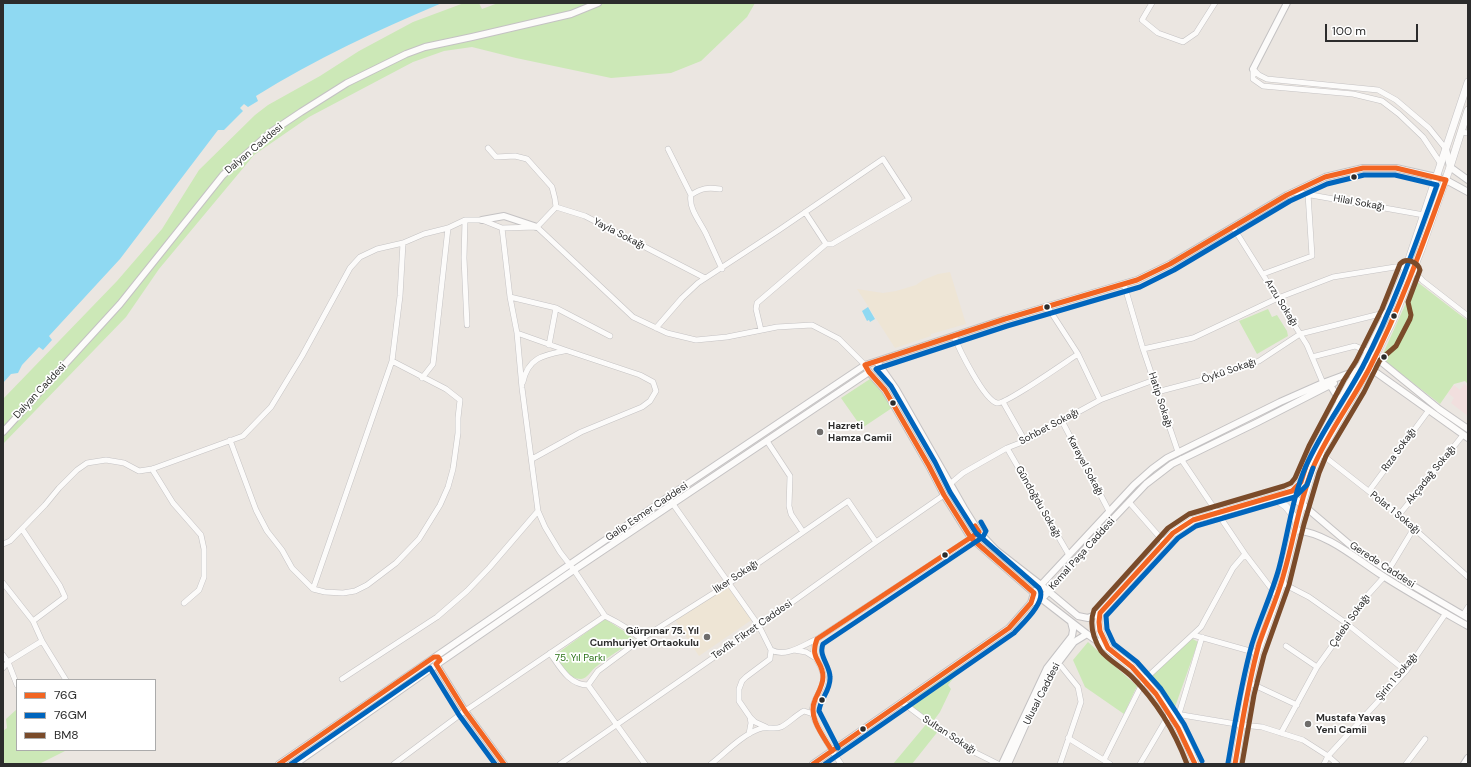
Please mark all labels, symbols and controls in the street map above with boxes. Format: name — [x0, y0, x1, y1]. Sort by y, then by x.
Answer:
scale bar — [1327, 16, 1420, 42]
text: 100 m — [1332, 23, 1366, 39]
street label: Dalyan Caddesi — [223, 121, 285, 177]
unlabelled marker — [1349, 172, 1359, 182]
street label: Hilal Sokağı — [1332, 193, 1386, 213]
street label: Yayla Sokağı — [591, 216, 647, 252]
street label: Arzu Sokağı — [1262, 277, 1300, 329]
unlabelled marker — [1042, 302, 1052, 312]
unlabelled marker — [1389, 311, 1399, 321]
unlabelled marker — [1379, 352, 1389, 362]
street label: Öykü Sokağı — [1200, 356, 1258, 386]
street label: Dalyan Caddesi — [11, 361, 69, 421]
street label: Hatip Sokağı — [1145, 371, 1175, 429]
unlabelled marker — [888, 398, 898, 408]
street label: Sohbet Sokağı — [1017, 406, 1081, 448]
place label: Hazreti Hamza Camii — [828, 420, 892, 444]
street label: Rıza Sokağı — [1379, 426, 1419, 474]
marker: Hazreti Hamza Camii — [815, 427, 825, 437]
street label: Karayel Sokağı — [1064, 434, 1106, 498]
street label: Akçadağ Sokağı — [1404, 443, 1458, 507]
street label: Gündoğdu Sokağı — [1013, 464, 1063, 540]
street label: Galip Esmer Caddesi — [604, 480, 690, 544]
street label: Polat 1 Sokağı — [1367, 489, 1423, 537]
street label: Kemal Paşa Caddesi — [1046, 515, 1118, 593]
street label: Gerede Caddesi — [1347, 539, 1417, 591]
unlabelled marker — [940, 550, 950, 560]
street label: İlker Sokağı — [711, 558, 761, 596]
street label: Çelebi Sokağı — [1327, 592, 1373, 650]
street label: Tevfik Fikret Caddesi — [709, 598, 795, 662]
place label: Gürpınar 75. Yıl Cumhuriyet Ortaokulu — [590, 625, 699, 648]
marker: Gürpınar 75. Yıl Cumhuriyet Ortaokulu — [702, 632, 712, 642]
street label: Şirin 1 Sokağı — [1374, 651, 1420, 703]
park label: 75. Yıl Parkı — [555, 652, 605, 664]
street label: Ulusal Caddesi — [1021, 661, 1063, 727]
legend — [16, 679, 156, 751]
text: 76G — [54, 687, 77, 703]
unlabelled marker — [817, 695, 827, 705]
text: 76GM — [54, 707, 87, 723]
place label: Mustafa Yavaş Yeni Camii — [1316, 712, 1386, 736]
street label: Sultan Sokağı — [920, 713, 978, 757]
marker: Mustafa Yavaş Yeni Camii — [1303, 719, 1313, 729]
unlabelled marker — [858, 724, 868, 734]
text: BM8 — [54, 727, 79, 743]

